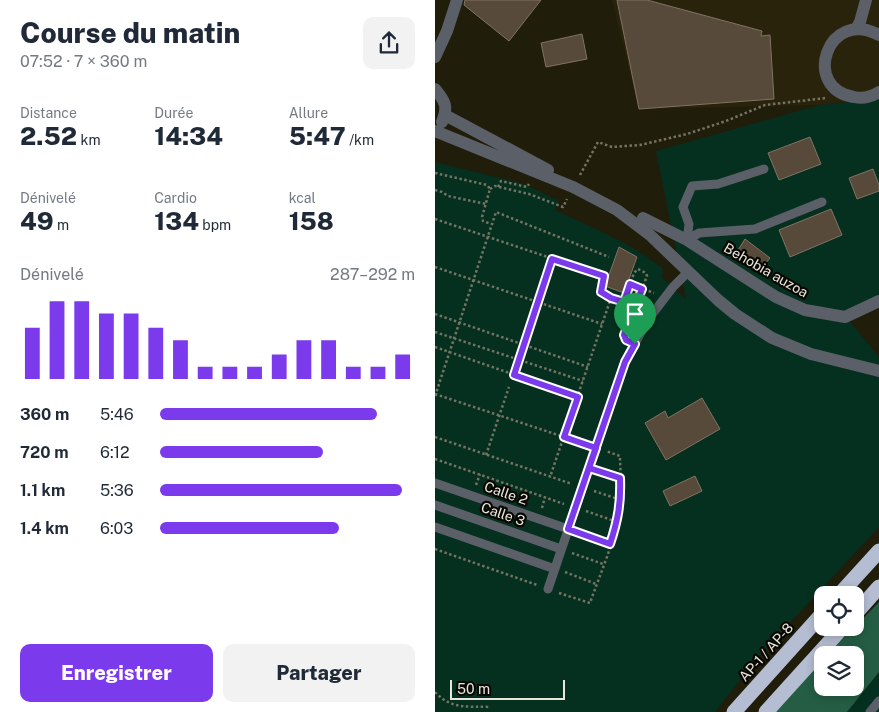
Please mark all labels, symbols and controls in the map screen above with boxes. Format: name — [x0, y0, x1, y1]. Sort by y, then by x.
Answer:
text: Course du matin — [20, 16, 240, 49]
button: share — [363, 17, 415, 69]
text: 07:52 · 7 × 360 m — [20, 52, 147, 71]
text: Distance — [20, 105, 77, 121]
text: Durée — [154, 105, 193, 121]
text: Allure — [289, 105, 328, 121]
text: 2.52 — [20, 121, 77, 151]
text: 14:34 — [154, 121, 223, 151]
text: 5:47 — [289, 121, 346, 151]
text: km — [77, 132, 101, 148]
text: /km — [346, 132, 374, 148]
text: Dénivelé — [20, 190, 76, 206]
text: Cardio — [154, 190, 197, 206]
text: kcal — [289, 190, 316, 206]
text: 49 — [20, 206, 54, 236]
text: 134 — [154, 206, 199, 236]
text: 158 — [289, 206, 334, 236]
text: m — [54, 217, 69, 233]
text: bpm — [199, 217, 231, 233]
street label: Behobia auzoa — [721, 239, 811, 301]
text: Dénivelé — [20, 265, 84, 284]
text: 287–292 m — [330, 265, 415, 284]
pin — [614, 293, 656, 344]
icon: arrive — [621, 300, 649, 328]
text: 360 m — [20, 405, 69, 424]
text: 5:46 — [100, 405, 134, 424]
text: 720 m — [20, 443, 68, 462]
text: 6:12 — [100, 443, 130, 462]
street label: Calle 2 — [482, 478, 530, 508]
text: 1.1 km — [20, 481, 65, 500]
text: 5:36 — [100, 481, 134, 500]
street label: Calle 3 — [479, 499, 527, 529]
text: 1.4 km — [20, 519, 69, 538]
text: 6:03 — [100, 519, 133, 538]
map controls — [814, 586, 864, 696]
button: locate — [814, 586, 864, 636]
street label: AP-1 / AP-8 — [736, 620, 796, 684]
button: Enregistrer — [20, 644, 213, 702]
button: Partager — [223, 644, 415, 702]
button: layers — [814, 646, 864, 696]
scale bar — [450, 677, 565, 700]
text: 50 m — [457, 681, 490, 697]

